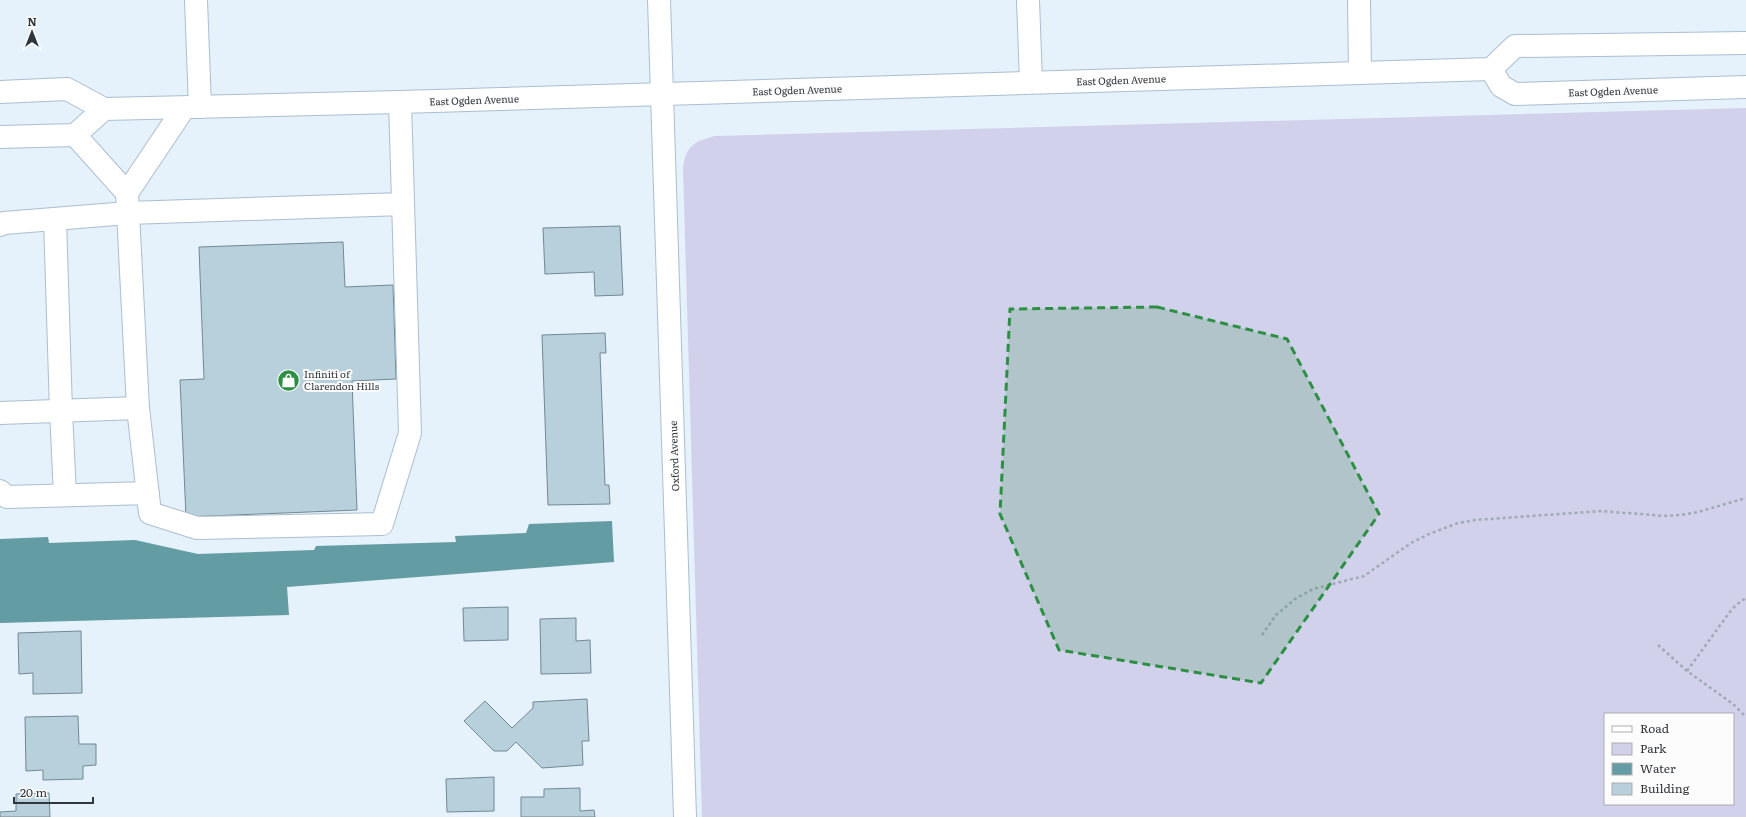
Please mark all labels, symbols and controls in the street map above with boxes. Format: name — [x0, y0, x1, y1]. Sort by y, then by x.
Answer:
north arrow — [12, 12, 52, 52]
text: N — [27, 13, 37, 29]
street label: East Ogden Avenue — [1076, 70, 1166, 89]
street label: East Ogden Avenue — [752, 80, 842, 99]
street label: East Ogden Avenue — [1568, 81, 1658, 100]
street label: East Ogden Avenue — [429, 90, 519, 109]
place label: Infiniti of Clarendon Hills — [304, 366, 380, 393]
shop icon: Infiniti of Clarendon Hills — [276, 367, 302, 393]
street label: Oxford Avenue — [665, 420, 682, 492]
legend — [1604, 713, 1734, 805]
text: Road — [1640, 719, 1670, 737]
text: Park — [1640, 739, 1667, 757]
text: Water — [1640, 759, 1676, 777]
scale bar — [14, 779, 93, 805]
text: Building — [1640, 779, 1690, 797]
text: 20 m — [20, 783, 47, 801]

